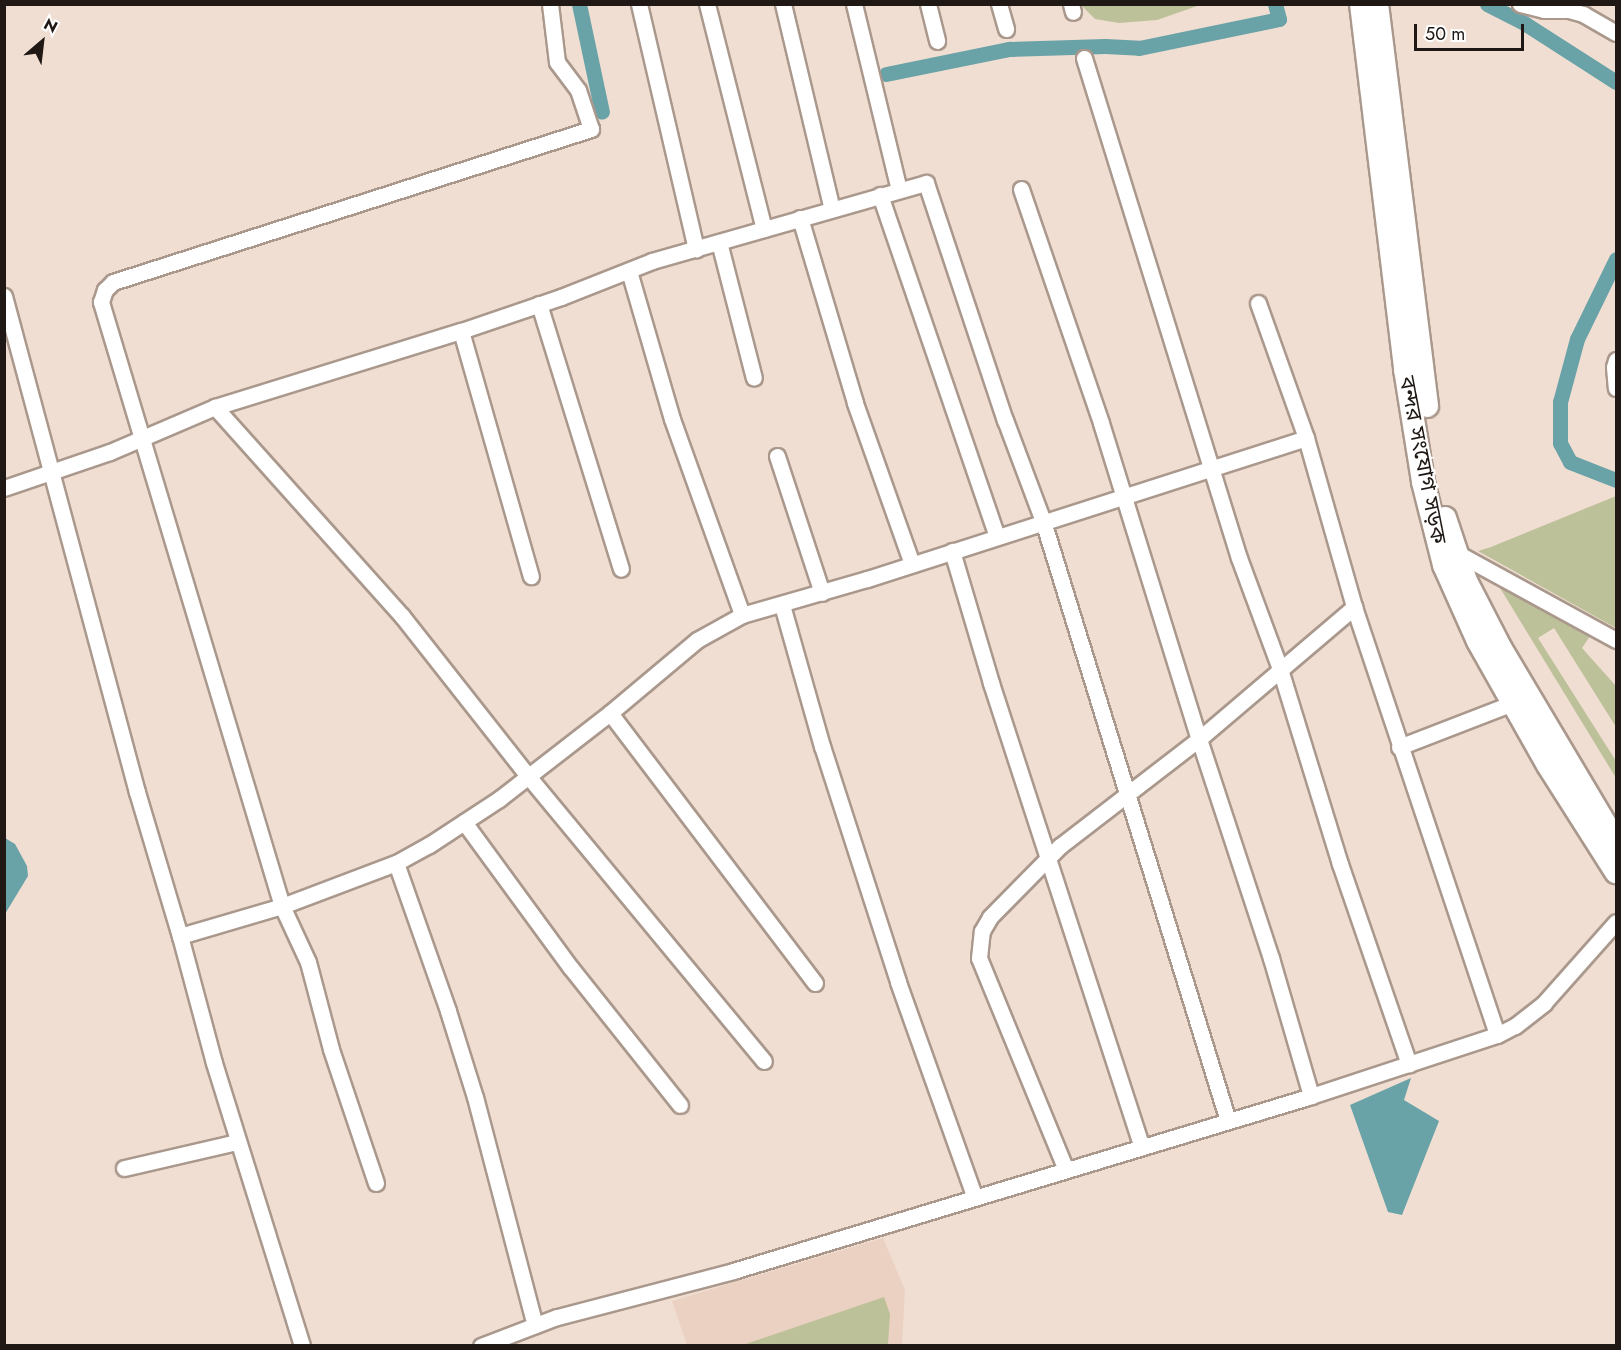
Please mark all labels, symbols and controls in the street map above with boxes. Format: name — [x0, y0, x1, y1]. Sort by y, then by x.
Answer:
north arrow — [12, 12, 72, 72]
scale bar — [1417, 12, 1526, 50]
text: N — [40, 13, 62, 39]
text: 50 m — [1425, 21, 1465, 47]
street label: বন্দর সংযোগ সড়ক — [1394, 374, 1452, 546]

